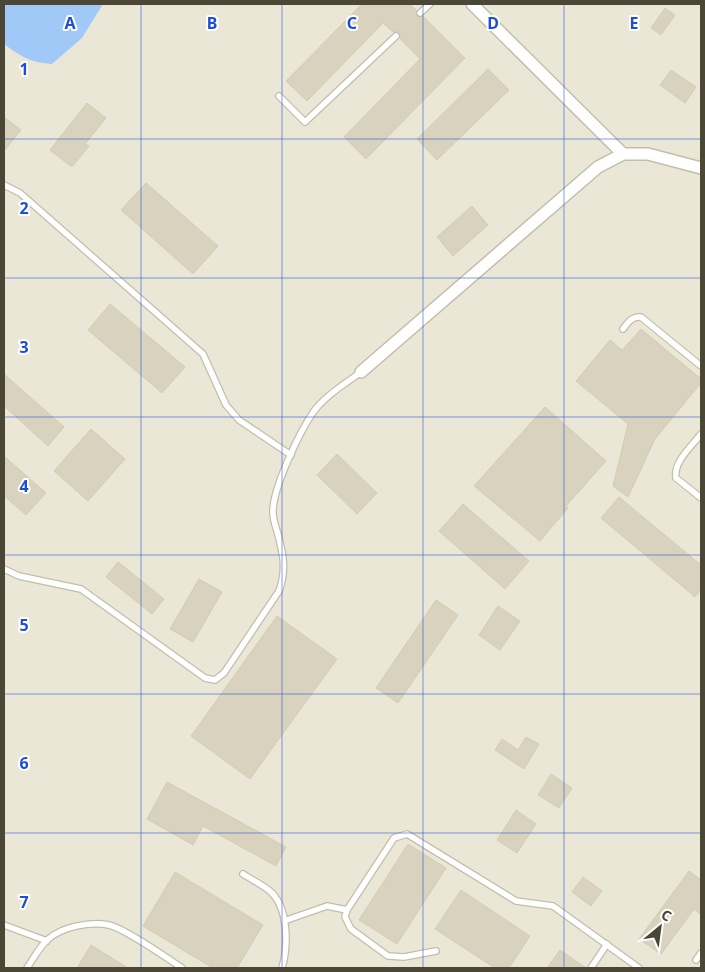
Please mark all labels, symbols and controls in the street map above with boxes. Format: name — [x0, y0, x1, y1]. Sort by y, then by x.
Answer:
text: A — [64, 12, 76, 34]
text: B — [207, 12, 217, 34]
text: C — [347, 12, 357, 34]
text: D — [487, 12, 499, 34]
text: E — [630, 12, 639, 34]
text: 1 — [19, 58, 29, 80]
text: 2 — [19, 197, 29, 219]
text: 3 — [19, 336, 29, 358]
text: 4 — [19, 475, 29, 497]
text: 5 — [19, 614, 29, 636]
text: 6 — [19, 752, 29, 774]
text: 7 — [19, 891, 29, 913]
north arrow — [635, 902, 685, 952]
text: С — [658, 905, 675, 926]

